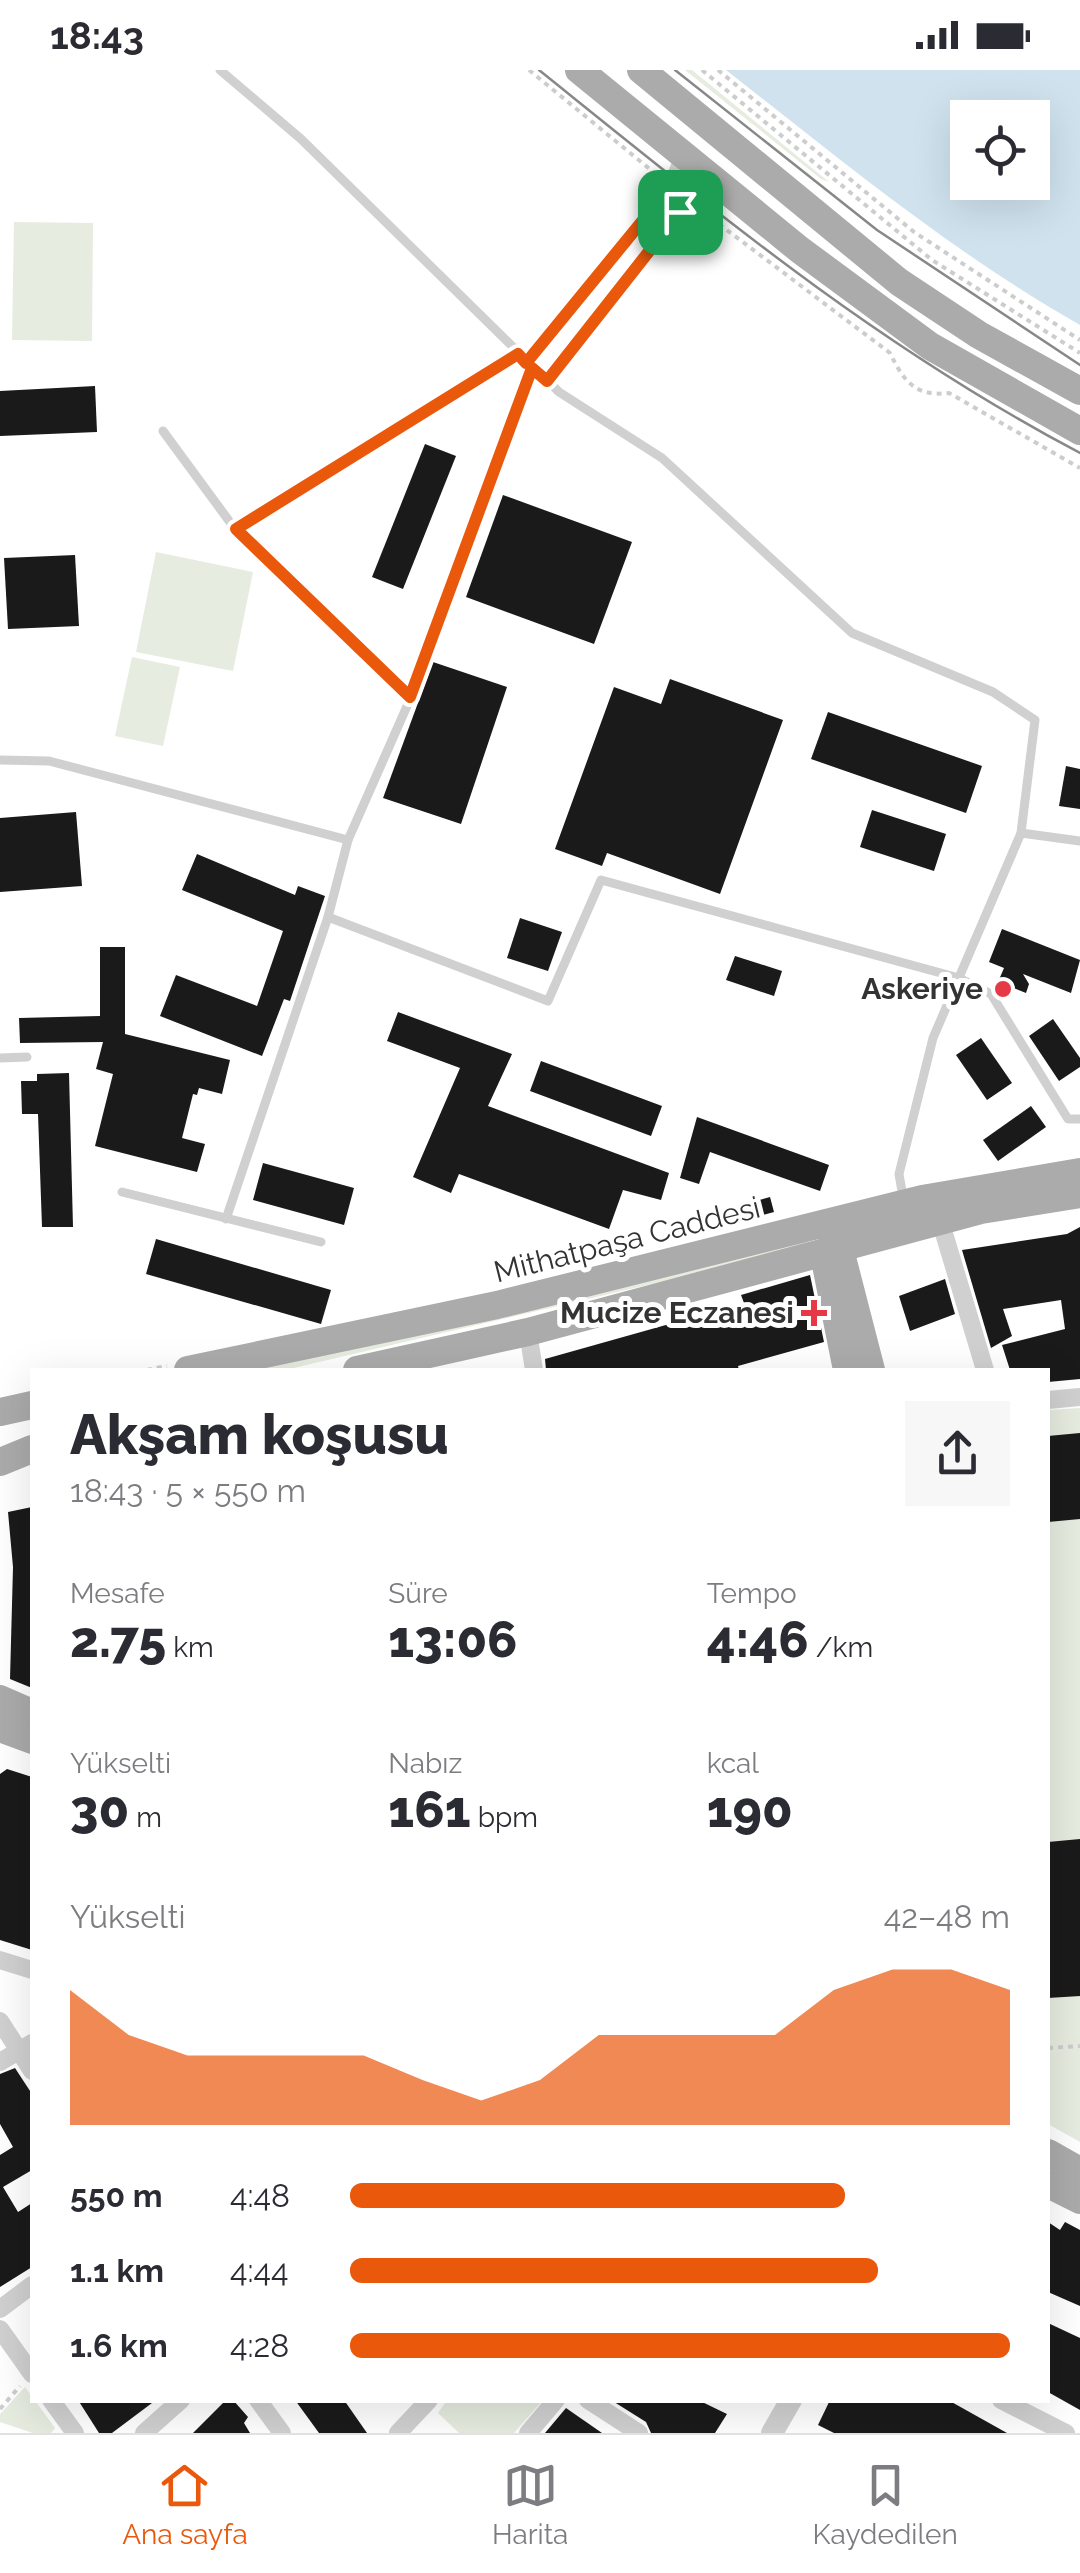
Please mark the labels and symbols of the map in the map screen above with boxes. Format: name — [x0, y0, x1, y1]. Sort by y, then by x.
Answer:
pin — [638, 170, 723, 255]
place label: Askeriye — [861, 971, 983, 1006]
marker: Askeriye — [992, 978, 1014, 1000]
street label: Mithatpaşa Caddesi — [490, 1190, 764, 1290]
place label: Mucize Eczanesi — [560, 1295, 794, 1330]
marker: Mucize Eczanesi — [803, 1302, 825, 1324]

